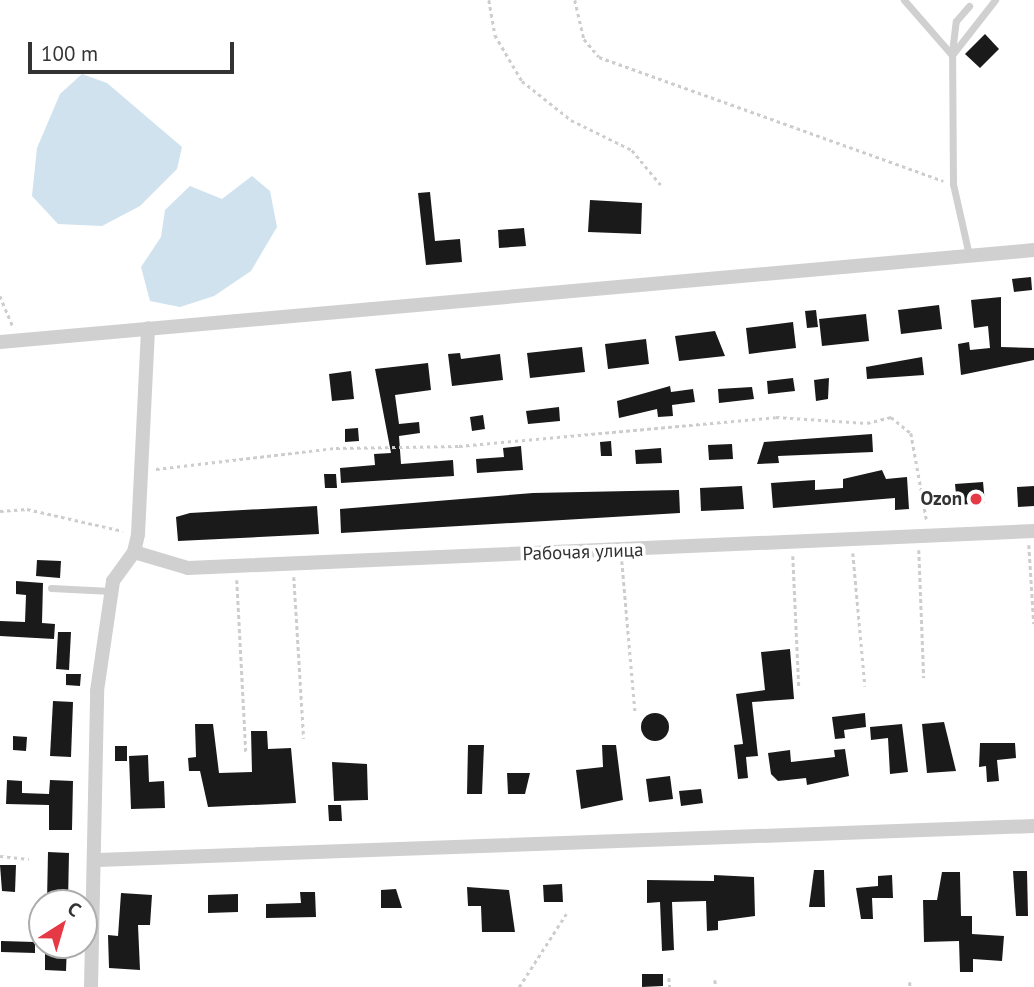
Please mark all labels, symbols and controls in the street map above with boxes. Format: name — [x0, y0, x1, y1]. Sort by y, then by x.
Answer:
scale bar — [32, 28, 238, 72]
text: 100 m — [41, 40, 98, 67]
place label: Ozon — [920, 488, 962, 510]
marker: Ozon — [968, 491, 984, 507]
street label: Рабочая улица — [522, 538, 644, 566]
north arrow — [28, 889, 98, 959]
text: С — [63, 896, 86, 922]

